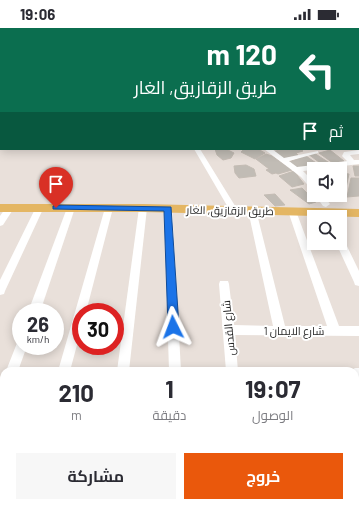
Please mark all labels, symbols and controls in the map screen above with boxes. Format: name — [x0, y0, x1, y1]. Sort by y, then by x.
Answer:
text: 19:06 — [20, 5, 55, 23]
text: 120 m — [206, 37, 277, 71]
icon: left — [291, 44, 343, 96]
text: طريق الزقازيق, الغار — [134, 76, 277, 98]
icon: arrive — [299, 120, 321, 142]
text: ثم — [329, 122, 343, 140]
map controls — [307, 162, 347, 250]
button: sound — [307, 162, 347, 202]
pin — [39, 167, 73, 208]
icon: arrive — [45, 173, 67, 195]
street label: طريق الزقازيق, الغار — [185, 203, 274, 218]
button: search — [307, 210, 347, 250]
street label: شارع القدس — [219, 299, 239, 356]
speed limit sign: 30 — [72, 303, 124, 355]
position arrow — [152, 306, 194, 348]
text: 26 — [27, 312, 49, 336]
street label: شارع الايمان 1 — [264, 324, 324, 339]
text: km/h — [27, 333, 49, 345]
text: 1 — [165, 374, 174, 403]
text: 19:07 — [245, 374, 300, 403]
text: 210 — [59, 378, 94, 407]
text: m — [71, 407, 82, 423]
text: دقيقة — [153, 407, 186, 423]
text: الوصول — [252, 407, 293, 423]
button: مشاركة — [16, 453, 176, 499]
button: خروج — [184, 453, 343, 499]

